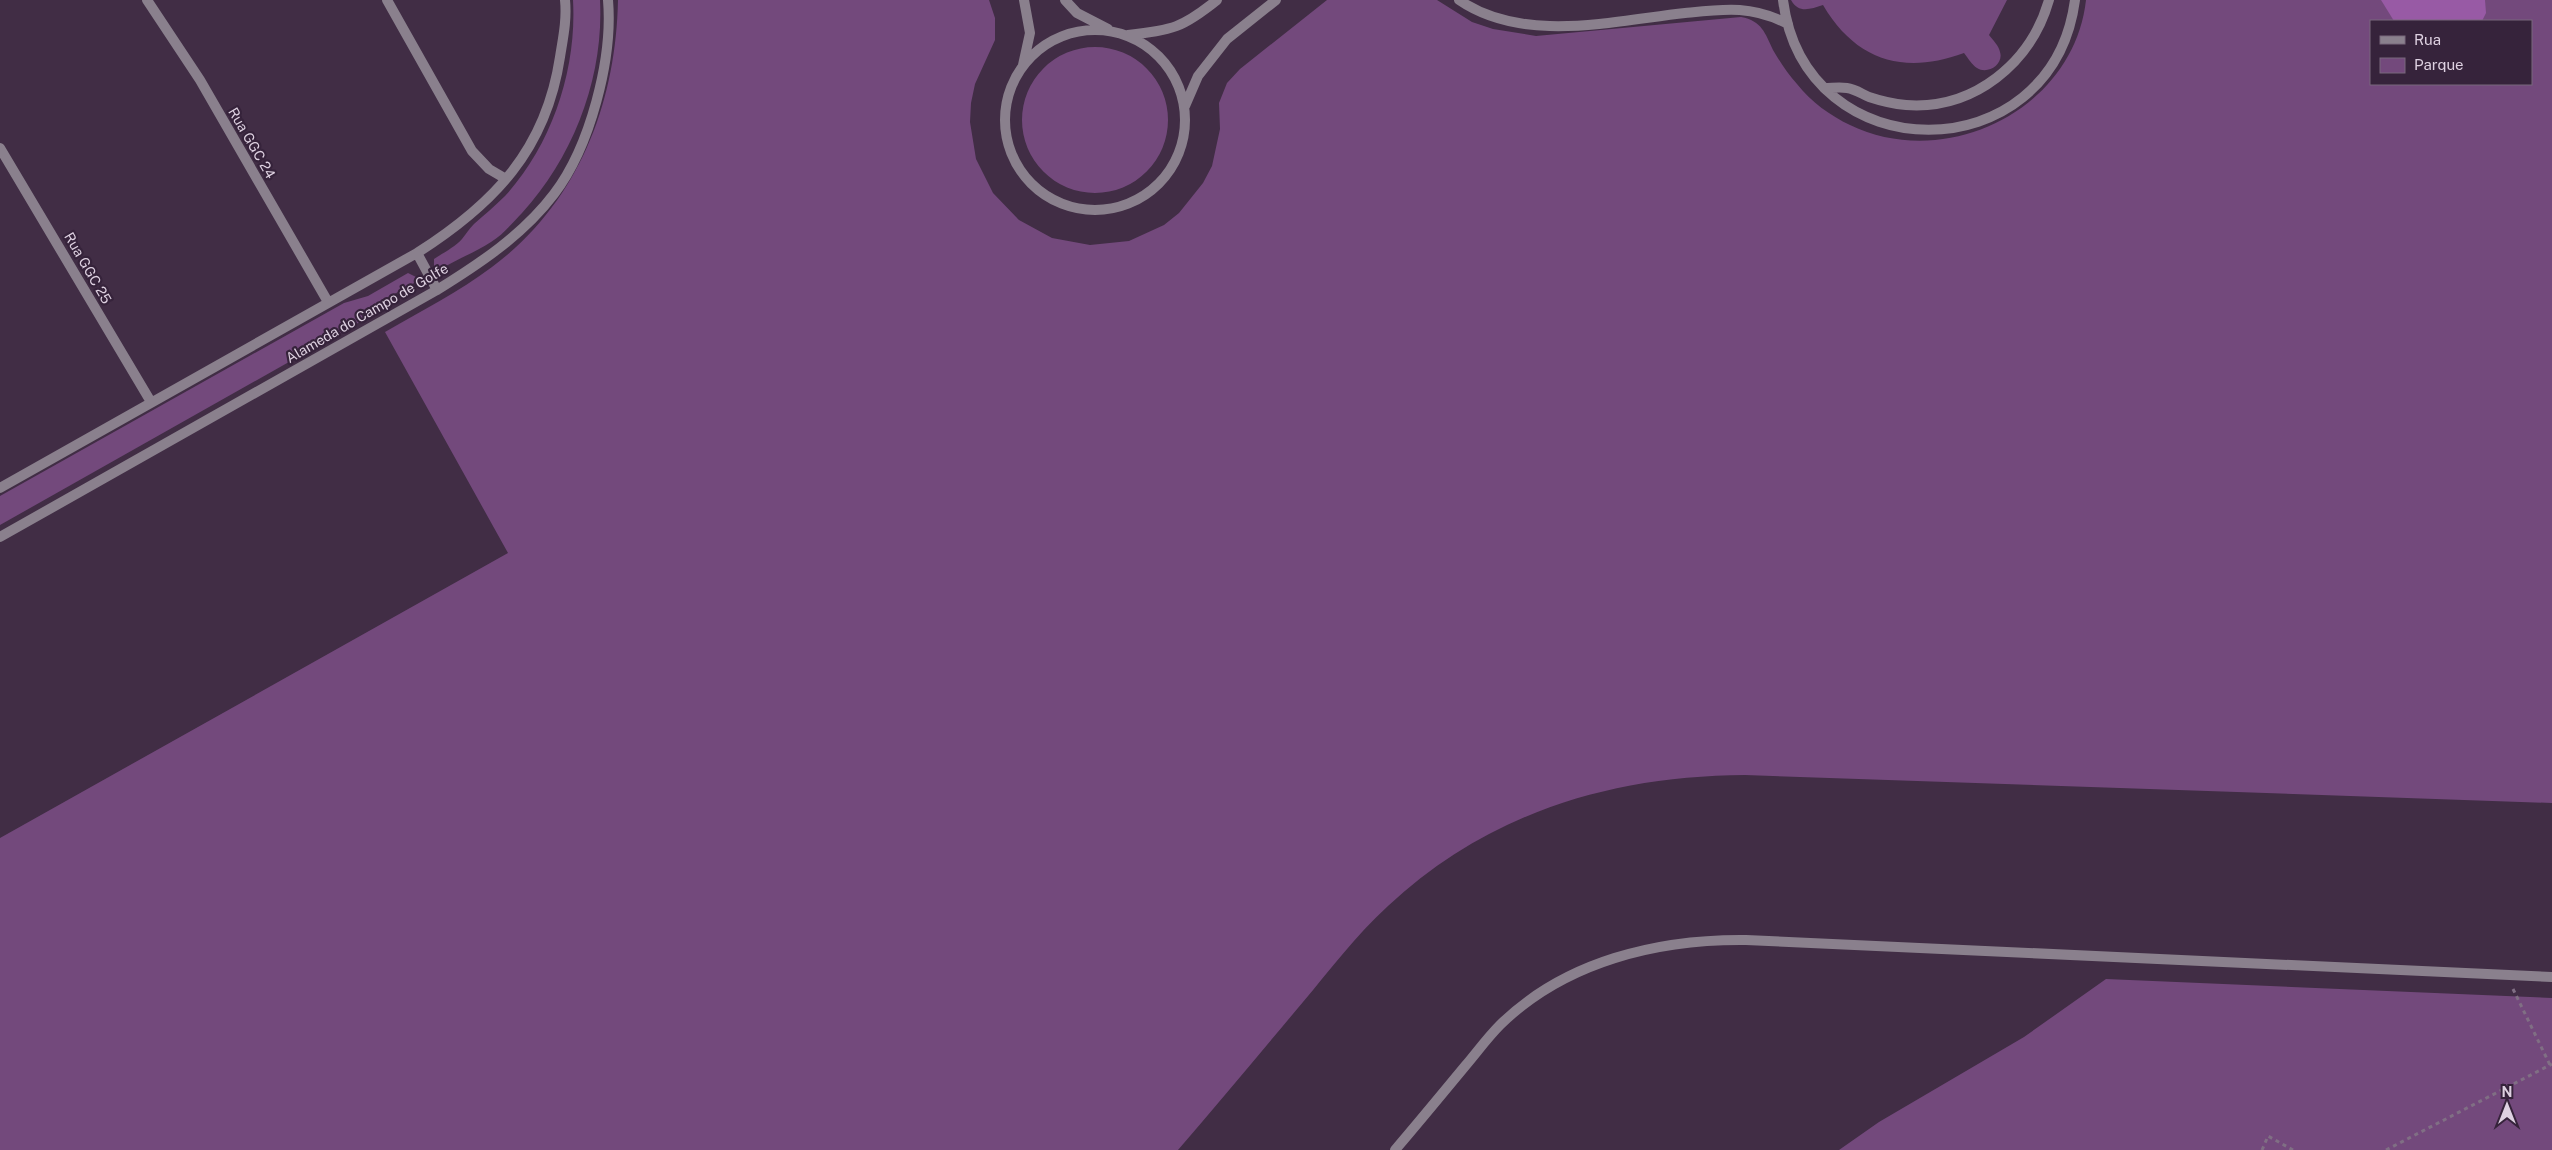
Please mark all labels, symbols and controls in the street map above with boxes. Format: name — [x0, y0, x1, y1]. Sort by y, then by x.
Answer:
legend — [2370, 20, 2532, 85]
text: Rua — [2414, 31, 2441, 48]
text: Parque — [2414, 56, 2464, 73]
street label: Rua GGC 24 — [225, 105, 279, 182]
street label: Rua GGC 25 — [61, 230, 115, 306]
street label: Alameda do Campo de Golfe — [283, 260, 451, 366]
north arrow — [2482, 1080, 2532, 1130]
text: N — [2502, 1084, 2512, 1100]

